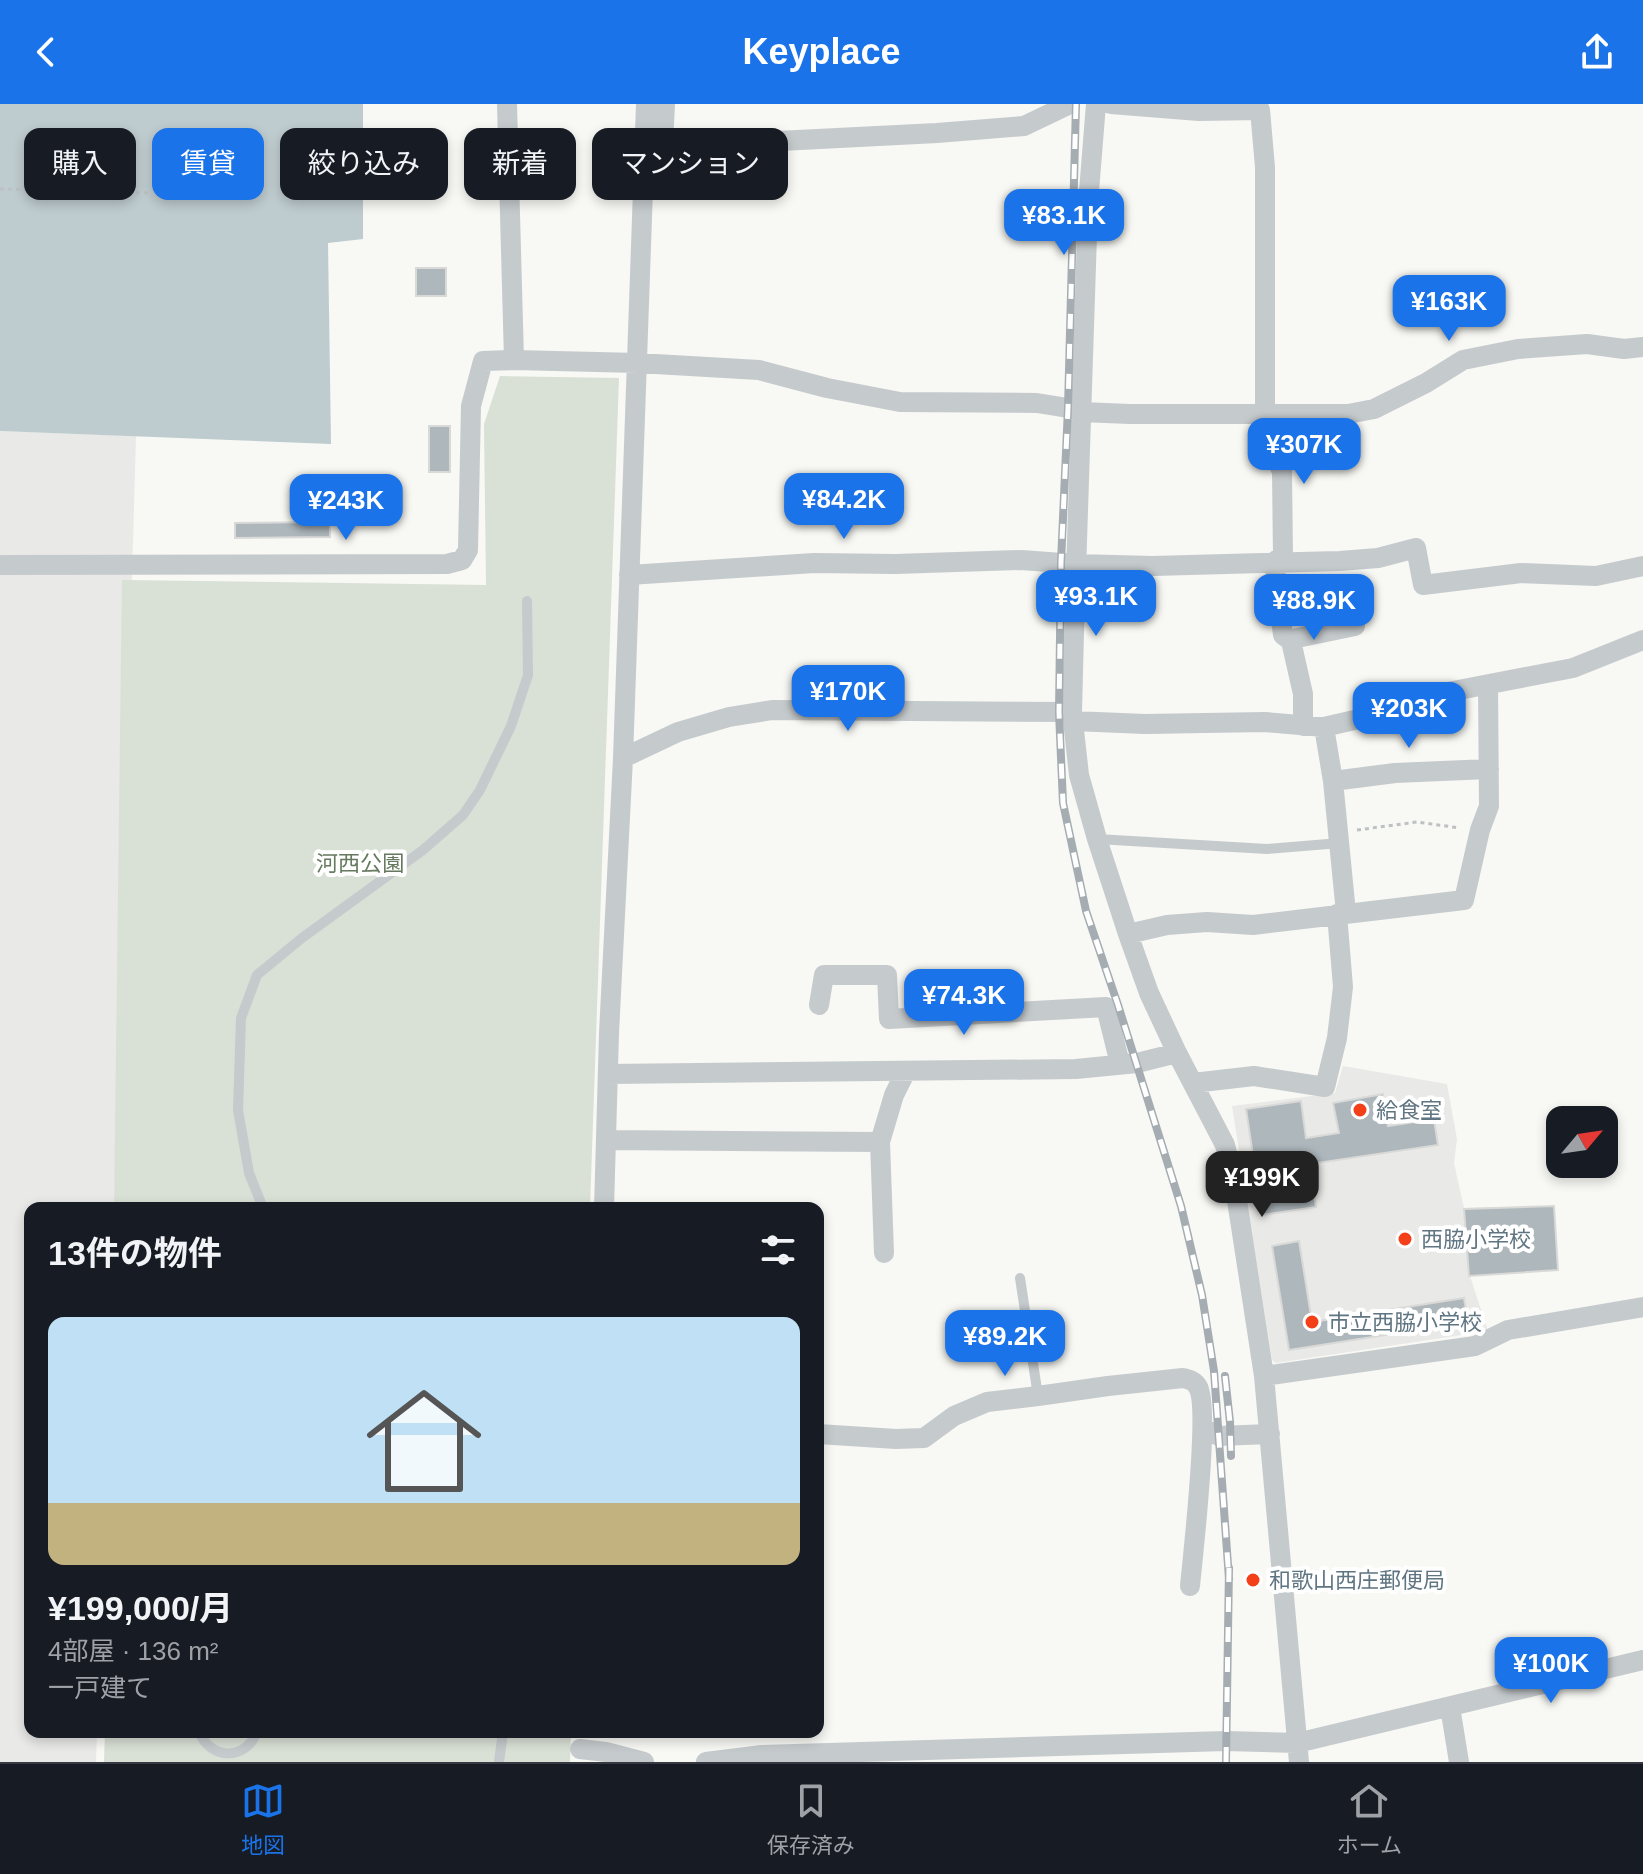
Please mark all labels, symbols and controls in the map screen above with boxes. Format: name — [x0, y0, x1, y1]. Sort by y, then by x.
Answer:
icon: back — [24, 30, 68, 74]
icon: share — [1575, 30, 1619, 74]
text: Keyplace — [742, 31, 901, 72]
chip: 購入 — [24, 128, 136, 200]
chip: 賃貸 — [152, 128, 264, 200]
chip: 絞り込み — [280, 128, 448, 200]
chip: 新着 — [464, 128, 576, 200]
chip: マンション — [592, 128, 788, 200]
pin: ¥83.1K — [999, 189, 1129, 257]
text: ¥83.1K — [1022, 200, 1106, 230]
pin: ¥163K — [1393, 275, 1505, 343]
text: ¥163K — [1411, 286, 1487, 316]
pin: ¥307K — [1248, 418, 1360, 486]
text: ¥307K — [1266, 429, 1342, 459]
pin: ¥84.2K — [779, 473, 909, 541]
pin: ¥243K — [290, 474, 402, 542]
text: ¥84.2K — [802, 484, 886, 514]
text: ¥243K — [308, 485, 384, 515]
pin: ¥93.1K — [1031, 570, 1161, 638]
pin: ¥88.9K — [1249, 574, 1379, 642]
text: ¥93.1K — [1054, 581, 1138, 611]
text: ¥88.9K — [1272, 585, 1356, 615]
pin: ¥170K — [792, 665, 904, 733]
text: ¥170K — [810, 676, 886, 706]
pin: ¥203K — [1353, 682, 1465, 750]
text: ¥203K — [1371, 693, 1447, 723]
park label: 河西公園 — [316, 851, 404, 876]
pin: ¥74.3K — [899, 969, 1029, 1037]
text: ¥74.3K — [922, 980, 1006, 1010]
place label: 給食室 — [1376, 1098, 1442, 1123]
marker: 給食室 — [1351, 1101, 1369, 1119]
north arrow — [1546, 1106, 1618, 1178]
map controls — [1546, 1106, 1618, 1178]
pin: ¥199K — [1206, 1151, 1318, 1219]
text: ¥199K — [1224, 1162, 1300, 1192]
place label: 西脇小学校 — [1421, 1227, 1531, 1252]
icon: filters — [756, 1228, 800, 1272]
marker: 西脇小学校 — [1396, 1230, 1414, 1248]
text: 13件の物件 — [48, 1234, 222, 1272]
pin: ¥89.2K — [940, 1310, 1070, 1378]
place label: 市立西脇小学校 — [1328, 1310, 1482, 1335]
marker: 市立西脇小学校 — [1303, 1313, 1321, 1331]
text: ¥89.2K — [963, 1321, 1047, 1351]
icon: home — [352, 1369, 496, 1513]
place label: 和歌山西庄郵便局 — [1269, 1568, 1445, 1593]
marker: 和歌山西庄郵便局 — [1244, 1571, 1262, 1589]
text: ¥199,000/月 — [48, 1589, 233, 1627]
text: 4部屋 · 136 m² — [48, 1636, 219, 1666]
pin: ¥100K — [1495, 1637, 1607, 1705]
text: ¥100K — [1513, 1648, 1589, 1678]
text: 一戸建て — [48, 1673, 152, 1703]
tab: 地図 — [241, 1779, 285, 1859]
tab: 保存済み — [767, 1779, 855, 1859]
tab: ホーム — [1337, 1779, 1402, 1859]

